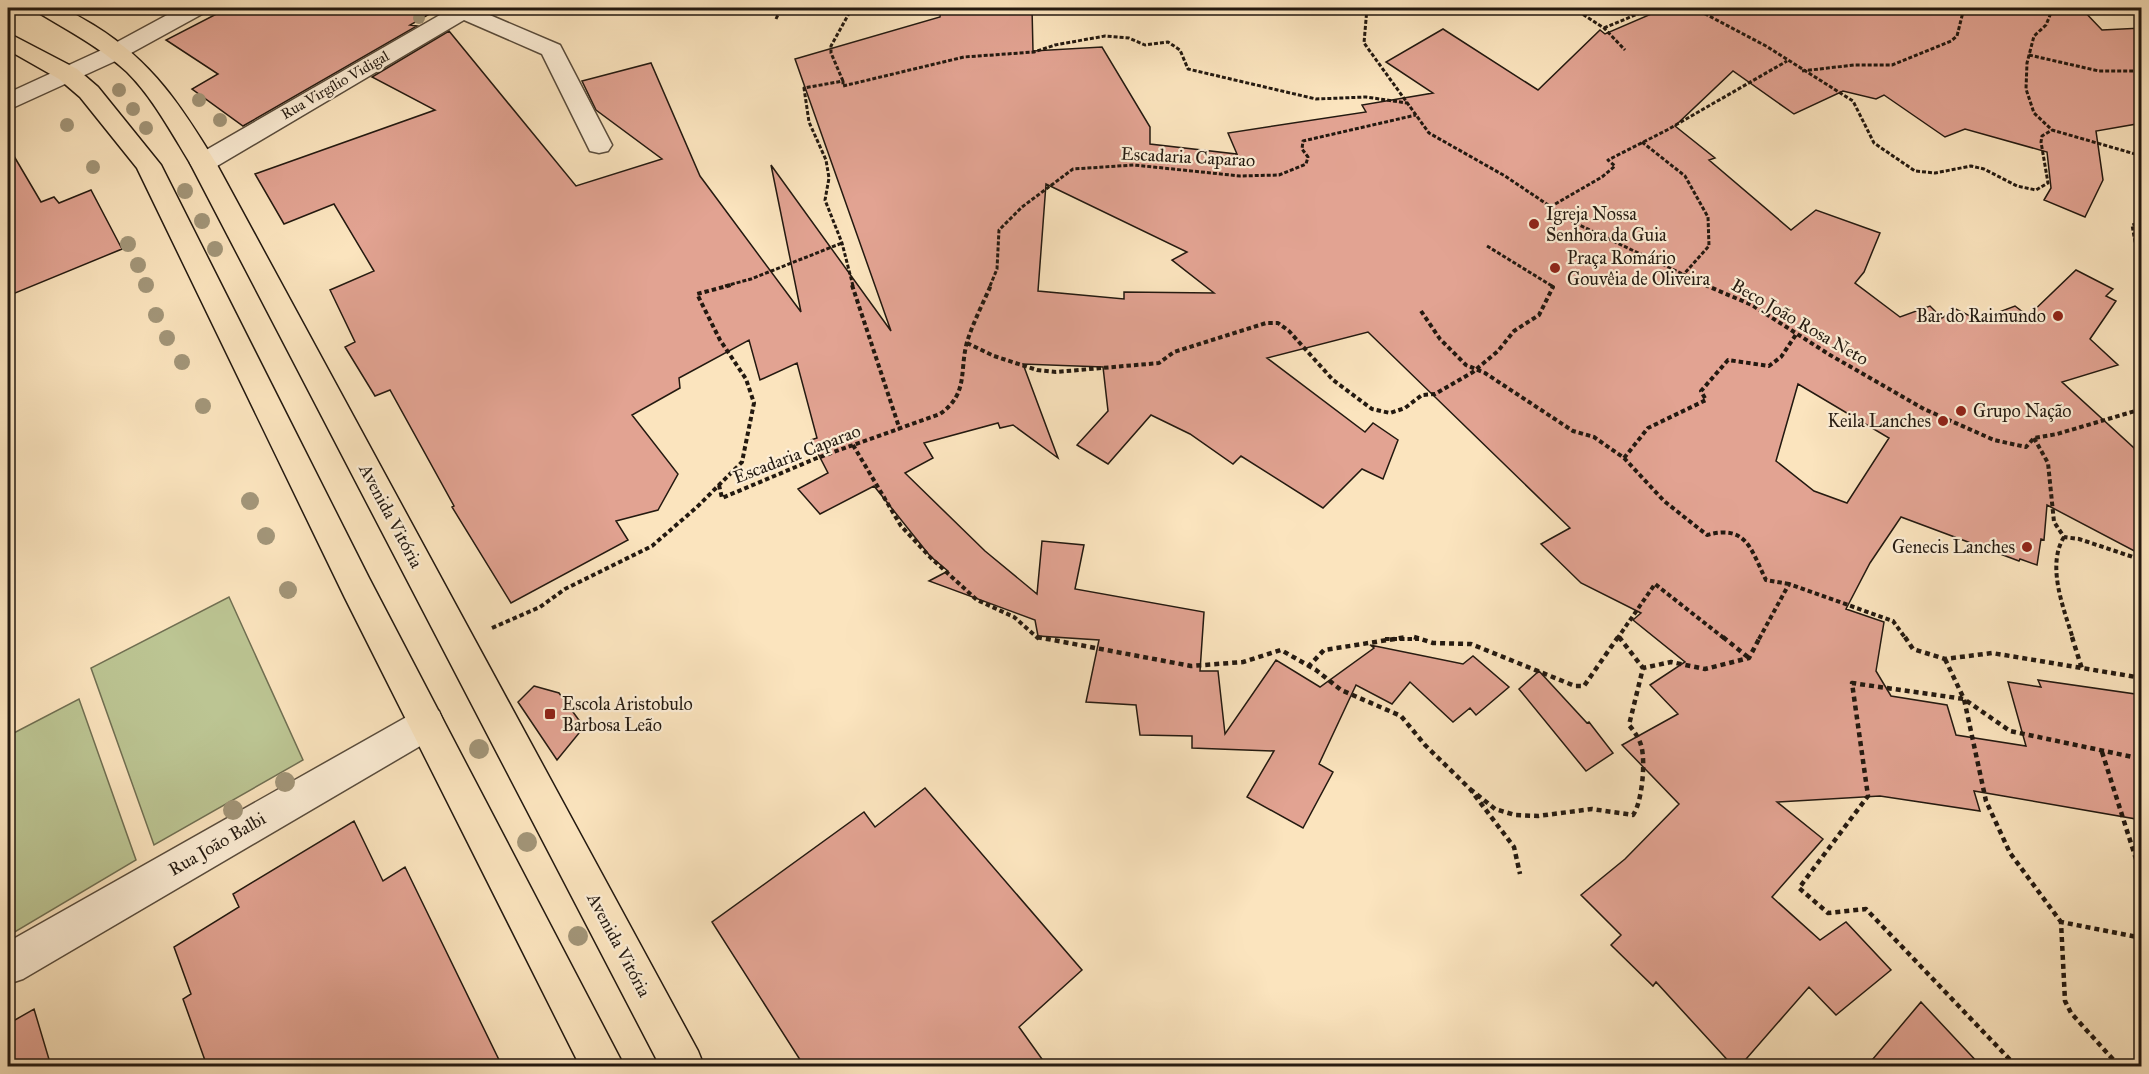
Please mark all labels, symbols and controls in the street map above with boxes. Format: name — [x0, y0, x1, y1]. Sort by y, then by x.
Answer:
street label: Rua Virgílio Vidigal — [278, 46, 393, 123]
street label: Escadaria Caparao — [1120, 142, 1256, 172]
place label: Igreja Nossa Senhora da Guia — [1546, 203, 1667, 246]
marker: Igreja Nossa Senhora da Guia — [1527, 217, 1541, 231]
place label: Praça Romário Gouvêia de Oliveira — [1567, 247, 1711, 290]
marker: Praça Romário Gouvêia de Oliveira — [1548, 261, 1562, 275]
street label: Beco João Rosa Neto — [1727, 274, 1872, 371]
place label: Bar do Raimundo — [1916, 305, 2046, 327]
marker: Bar do Raimundo — [2051, 309, 2065, 323]
place label: Grupo Nação — [1973, 400, 2072, 422]
marker: Grupo Nação — [1954, 404, 1968, 418]
place label: Keila Lanches — [1827, 410, 1931, 432]
marker: Keila Lanches — [1936, 414, 1950, 428]
street label: Escadaria Caparao — [730, 420, 864, 488]
street label: Avenida Vitória — [354, 459, 428, 572]
place label: Genecis Lanches — [1892, 536, 2015, 558]
marker: Genecis Lanches — [2020, 540, 2034, 554]
place label: Escola Aristobulo Barbosa Leão — [562, 693, 693, 736]
marker: Escola Aristobulo Barbosa Leão — [543, 707, 557, 721]
street label: Rua João Balbi — [165, 807, 270, 881]
street label: Avenida Vitória — [582, 888, 656, 1001]

